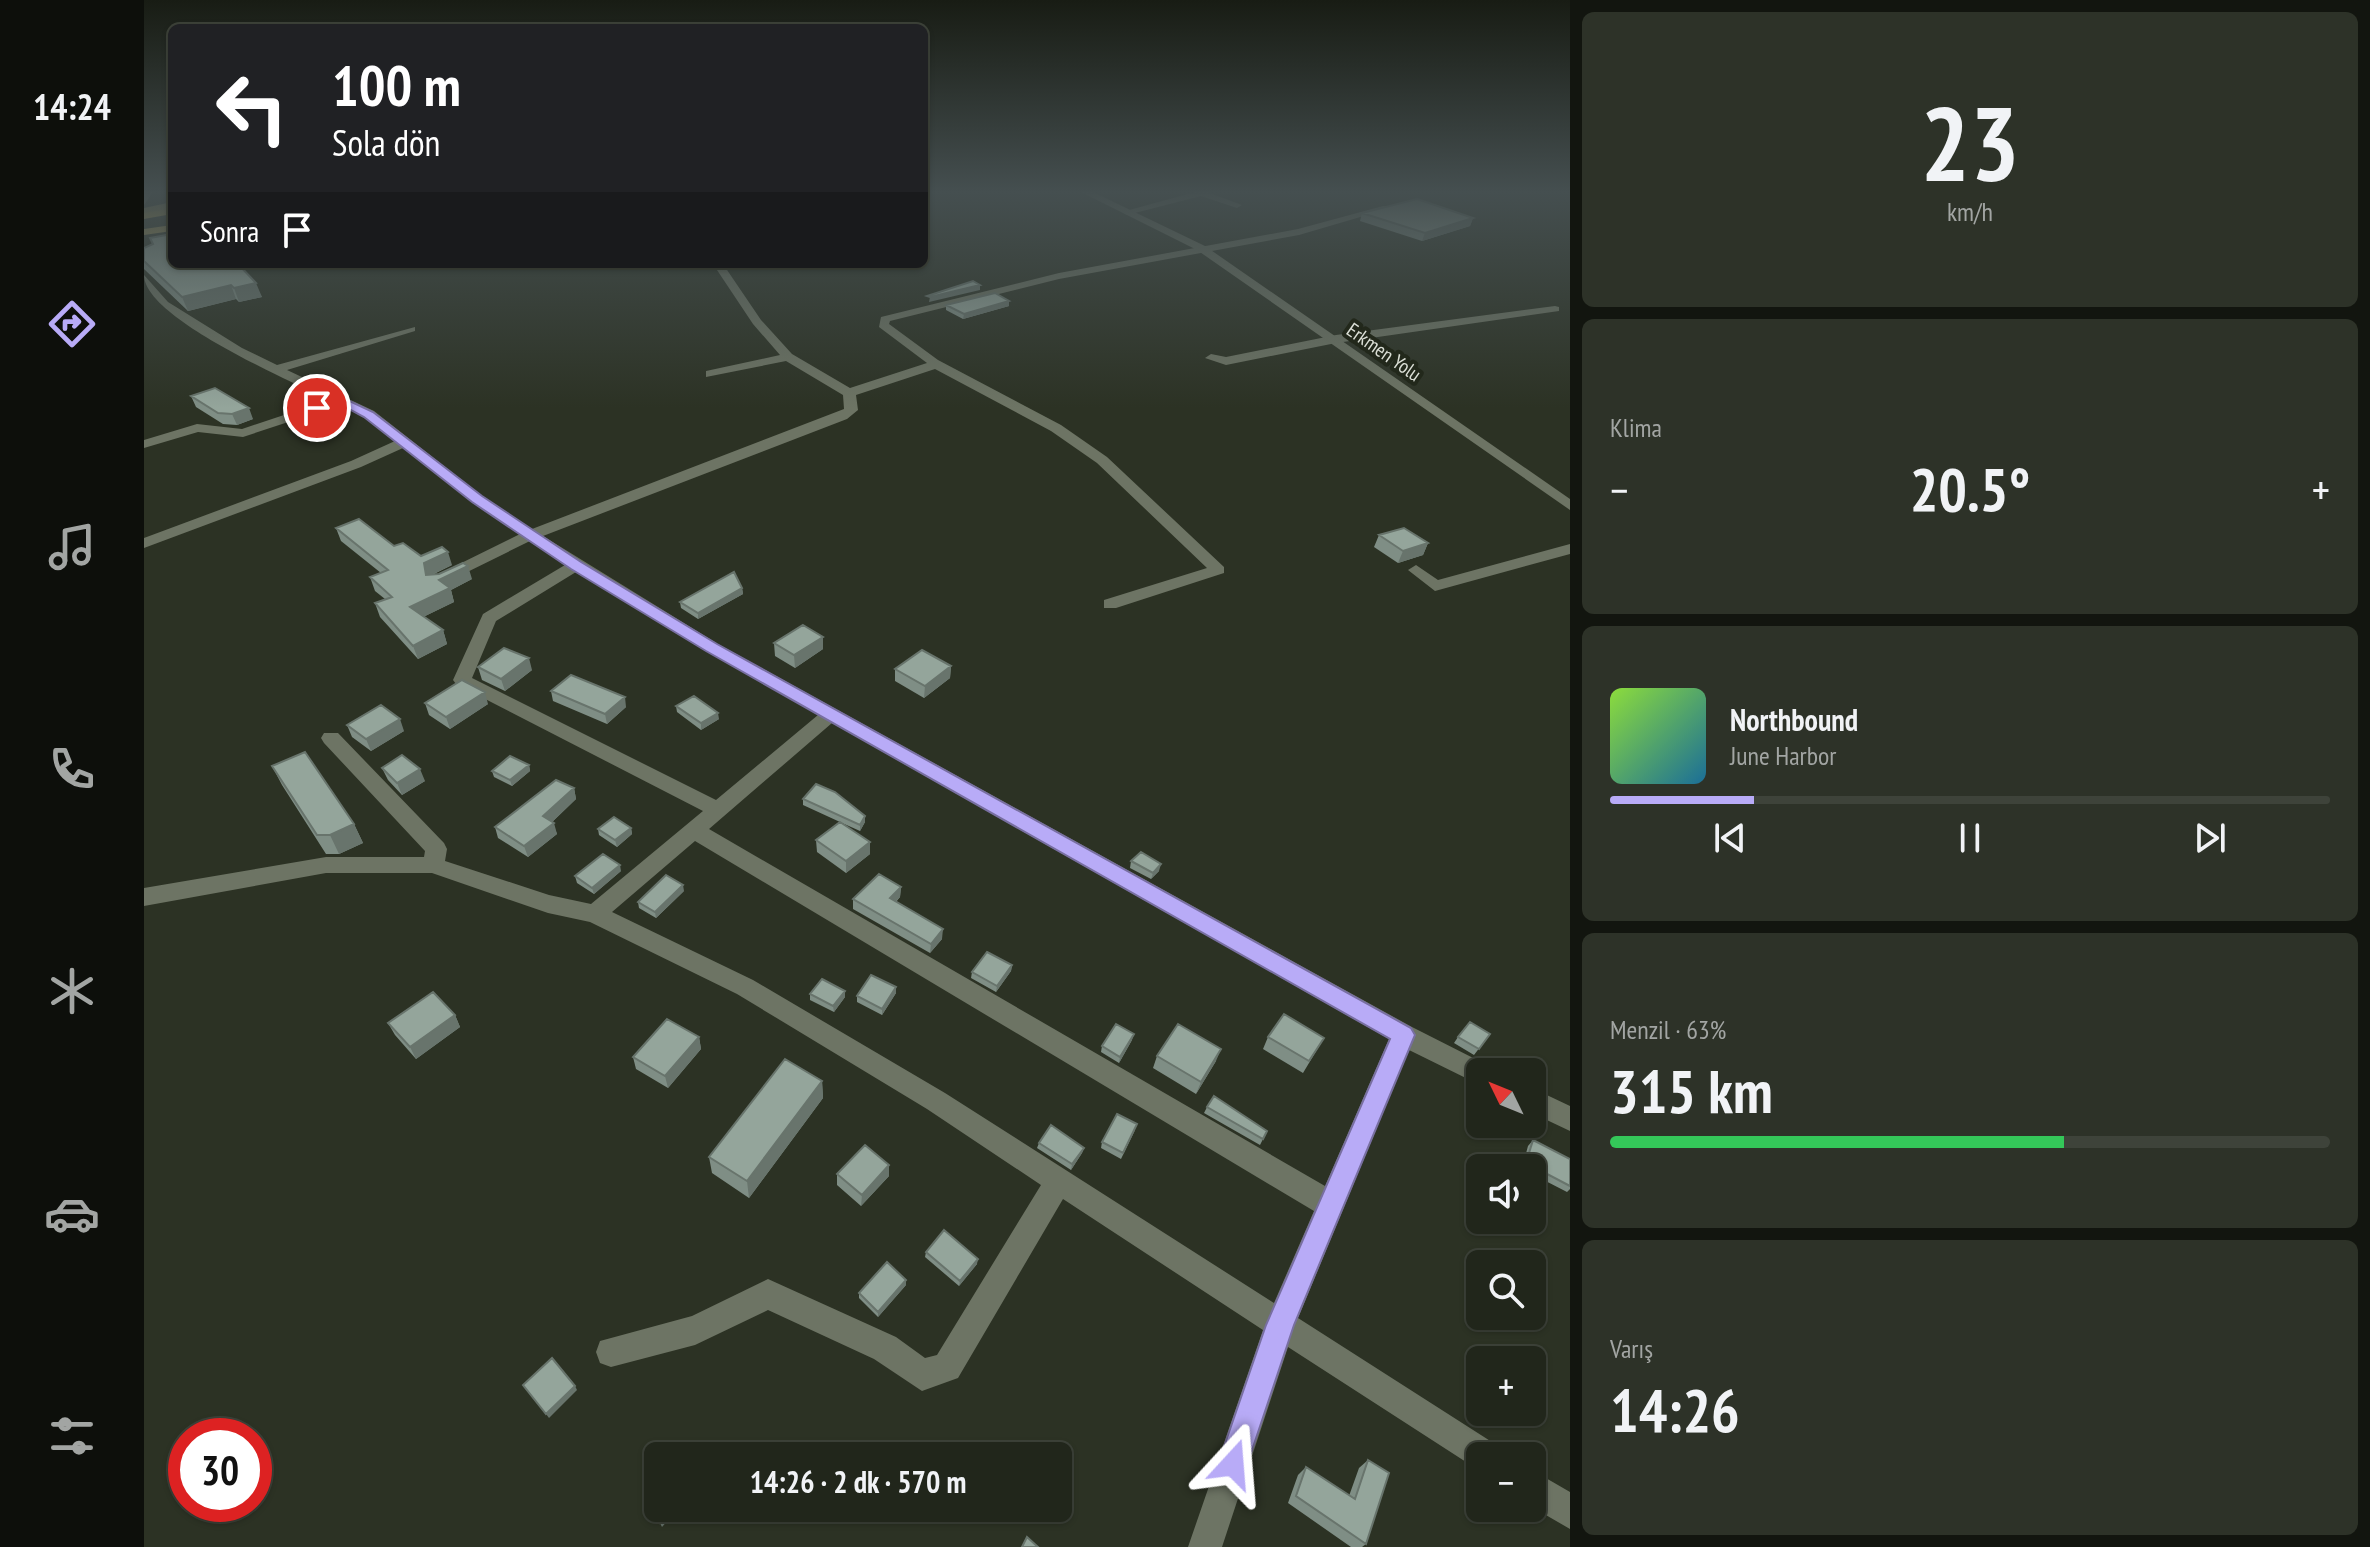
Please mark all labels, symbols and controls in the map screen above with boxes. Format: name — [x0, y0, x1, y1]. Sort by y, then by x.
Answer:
text: 100 m — [332, 49, 461, 121]
icon: left — [200, 56, 304, 160]
text: 23 — [1920, 75, 2020, 210]
text: 14:24 — [33, 83, 111, 130]
text: Sola dön — [332, 119, 440, 166]
text: km/h — [1947, 195, 1993, 228]
icon: arrive — [275, 208, 319, 252]
text: Sonra — [200, 211, 259, 250]
icon: directions — [44, 296, 100, 352]
street label: Erkmen Yolu — [1342, 317, 1426, 387]
pin — [283, 374, 351, 442]
icon: arrive — [295, 386, 339, 430]
text: Klima — [1610, 411, 1662, 444]
text: 20.5° — [1910, 450, 2030, 528]
text: − — [1610, 461, 1628, 518]
text: + — [2312, 461, 2330, 518]
icon: music — [44, 519, 100, 575]
text: Northbound — [1730, 700, 1858, 739]
text: June Harbor — [1730, 739, 1836, 772]
icon: phone — [44, 741, 100, 797]
icon: previous — [1708, 816, 1752, 860]
icon: pause — [1948, 816, 1992, 860]
icon: next — [2188, 816, 2232, 860]
icon: climate — [44, 963, 100, 1019]
text: Menzil · 63% — [1610, 1013, 1726, 1046]
text: 315 km — [1610, 1052, 1773, 1130]
north arrow — [1466, 1058, 1546, 1138]
map controls — [1466, 1058, 1546, 1522]
button: sound — [1466, 1154, 1546, 1234]
icon: car — [44, 1186, 100, 1242]
button: search — [1466, 1250, 1546, 1330]
text: Varış — [1610, 1332, 1653, 1365]
button: + — [1466, 1346, 1546, 1426]
text: 14:26 — [1610, 1371, 1740, 1449]
icon: filters — [44, 1408, 100, 1464]
speed limit sign: 30 — [168, 1418, 272, 1522]
position arrow — [1191, 1422, 1275, 1506]
button: − — [1466, 1442, 1546, 1522]
text: 14:26 · 2 dk · 570 m — [750, 1462, 966, 1501]

